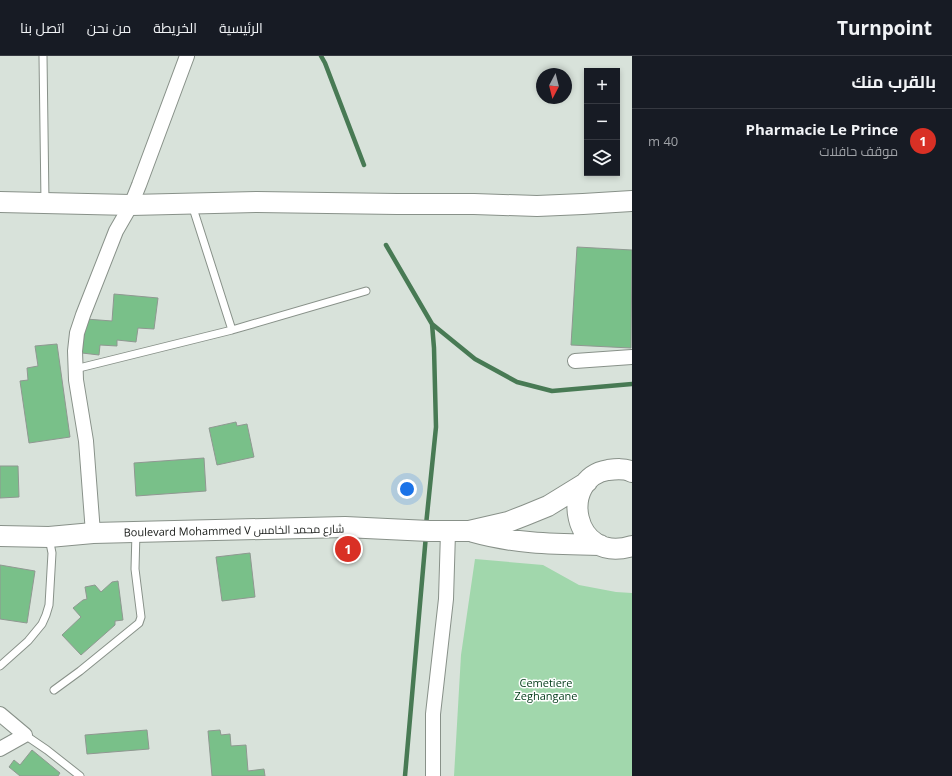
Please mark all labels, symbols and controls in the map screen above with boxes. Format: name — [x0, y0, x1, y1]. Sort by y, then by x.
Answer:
text: Turnpoint — [837, 15, 932, 41]
text: اتصل بنا — [20, 18, 65, 37]
text: من نحن — [87, 18, 131, 37]
text: الخريطة — [153, 18, 197, 37]
text: الرئيسية — [219, 18, 263, 37]
north arrow — [536, 68, 572, 104]
map controls — [584, 68, 620, 176]
button: + — [584, 68, 620, 104]
text: بالقرب منك — [851, 70, 936, 93]
button: − — [584, 104, 620, 140]
text: Pharmacie Le Prince — [746, 119, 898, 139]
text: 40 m — [648, 132, 678, 150]
text: 1 — [919, 132, 927, 150]
button: layers — [584, 140, 620, 176]
text: موقف حافلات — [819, 142, 898, 160]
your location — [397, 479, 417, 499]
street label: Boulevard Mohammed V شارع محمد الخامس — [124, 521, 344, 540]
pin: 1 — [335, 534, 361, 564]
park label: Cemetiere Zeghangane — [514, 675, 578, 703]

